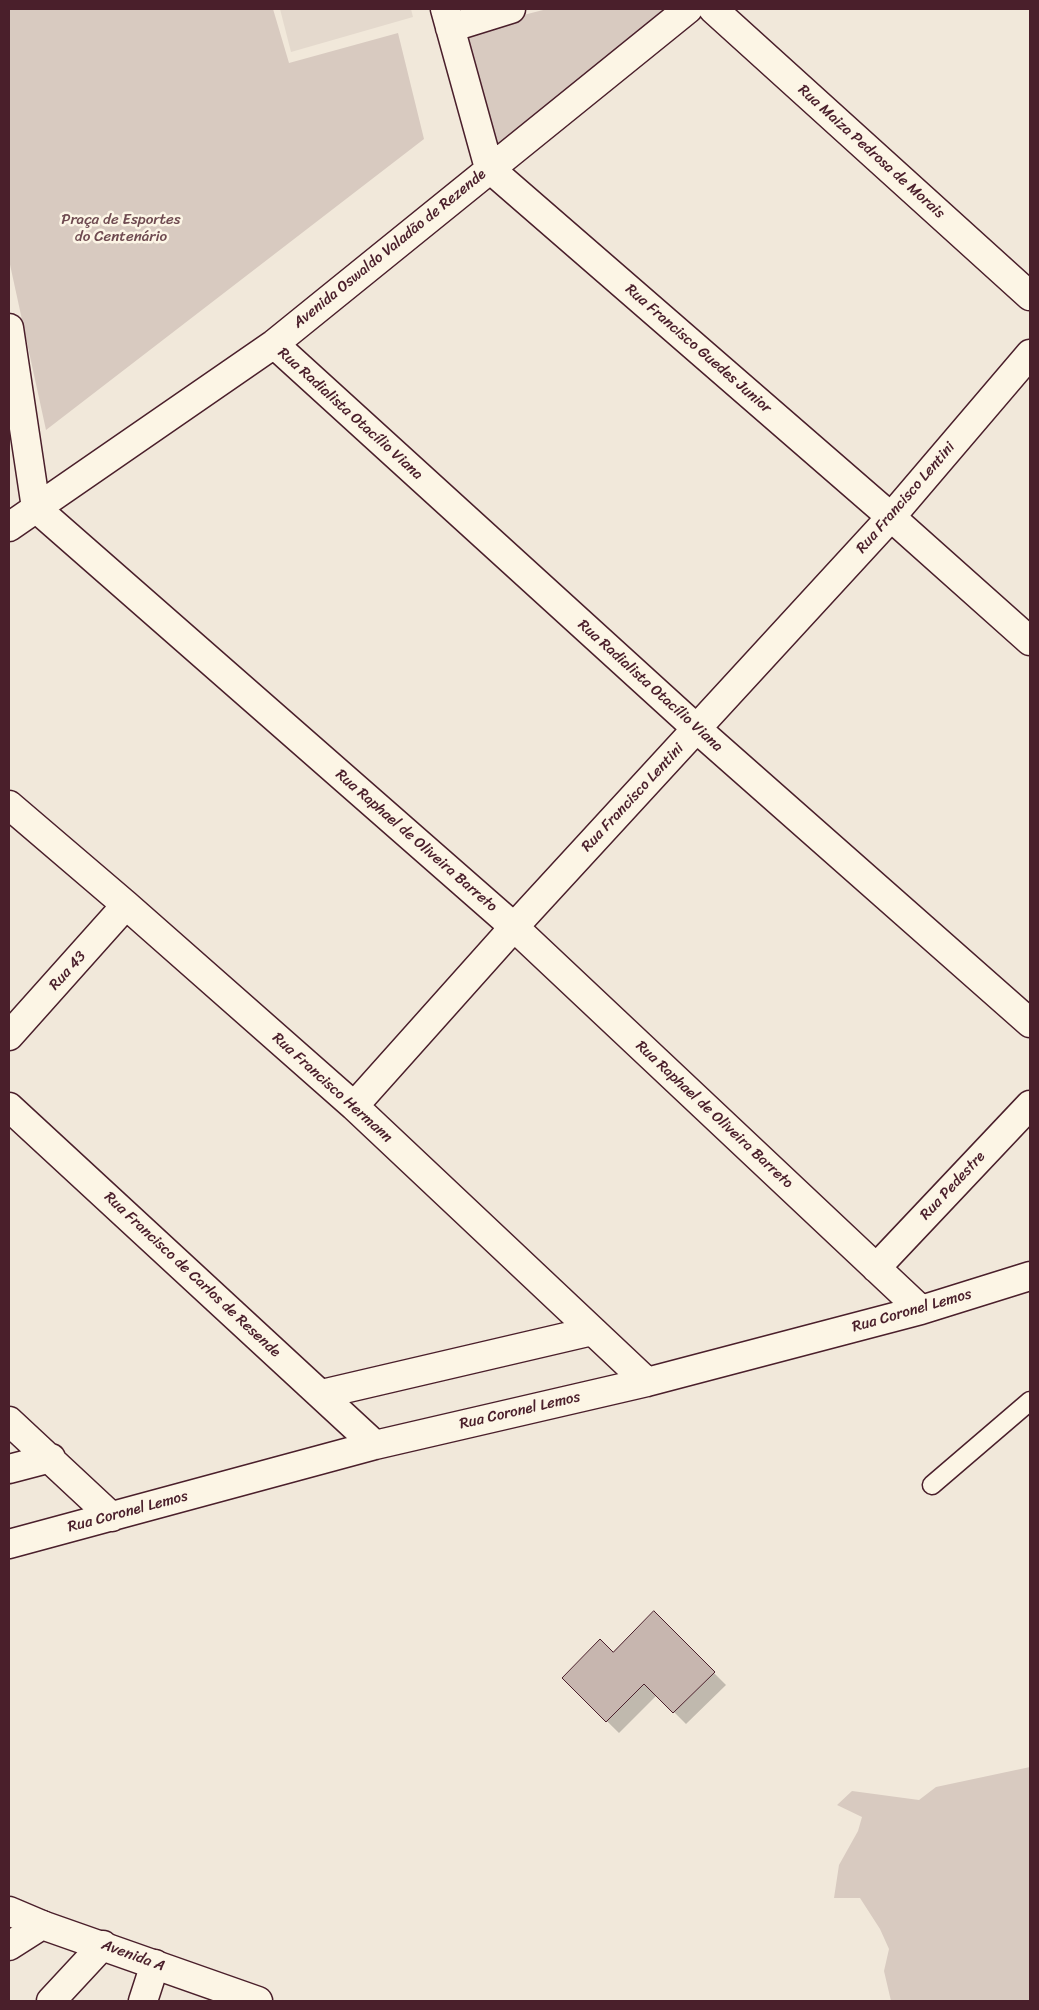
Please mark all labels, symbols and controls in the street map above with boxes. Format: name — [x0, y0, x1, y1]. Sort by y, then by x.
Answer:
street label: Rua Maiza Pedrosa de Morais — [794, 81, 948, 223]
street label: Avenida Oswaldo Valadão de Rezende — [290, 166, 490, 332]
park label: Praça de Esportes do Centenário — [61, 211, 181, 246]
street label: Rua Francisco Guedes Junior — [621, 281, 775, 417]
street label: Rua Radialista Otacílio Viana — [274, 344, 426, 484]
street label: Rua Francisco Lentini — [853, 439, 959, 557]
street label: Rua Radialista Otacílio Viana — [574, 616, 726, 756]
street label: Rua Francisco Lentini — [578, 740, 688, 856]
street label: Rua Raphael de Oliveira Barreto — [331, 766, 501, 916]
street label: Rua 43 — [46, 948, 90, 994]
street label: Rua Francisco Hermann — [268, 1029, 396, 1147]
street label: Rua Raphael de Oliveira Barreto — [632, 1037, 796, 1193]
street label: Rua Pedestre — [917, 1148, 989, 1224]
street label: Rua Francisco de Carlos de Resende — [100, 1188, 284, 1362]
street label: Rua Coronel Lemos — [850, 1285, 974, 1337]
street label: Rua Coronel Lemos — [458, 1388, 582, 1434]
street label: Rua Coronel Lemos — [66, 1487, 190, 1537]
street label: Avenida A — [99, 1936, 167, 1976]

